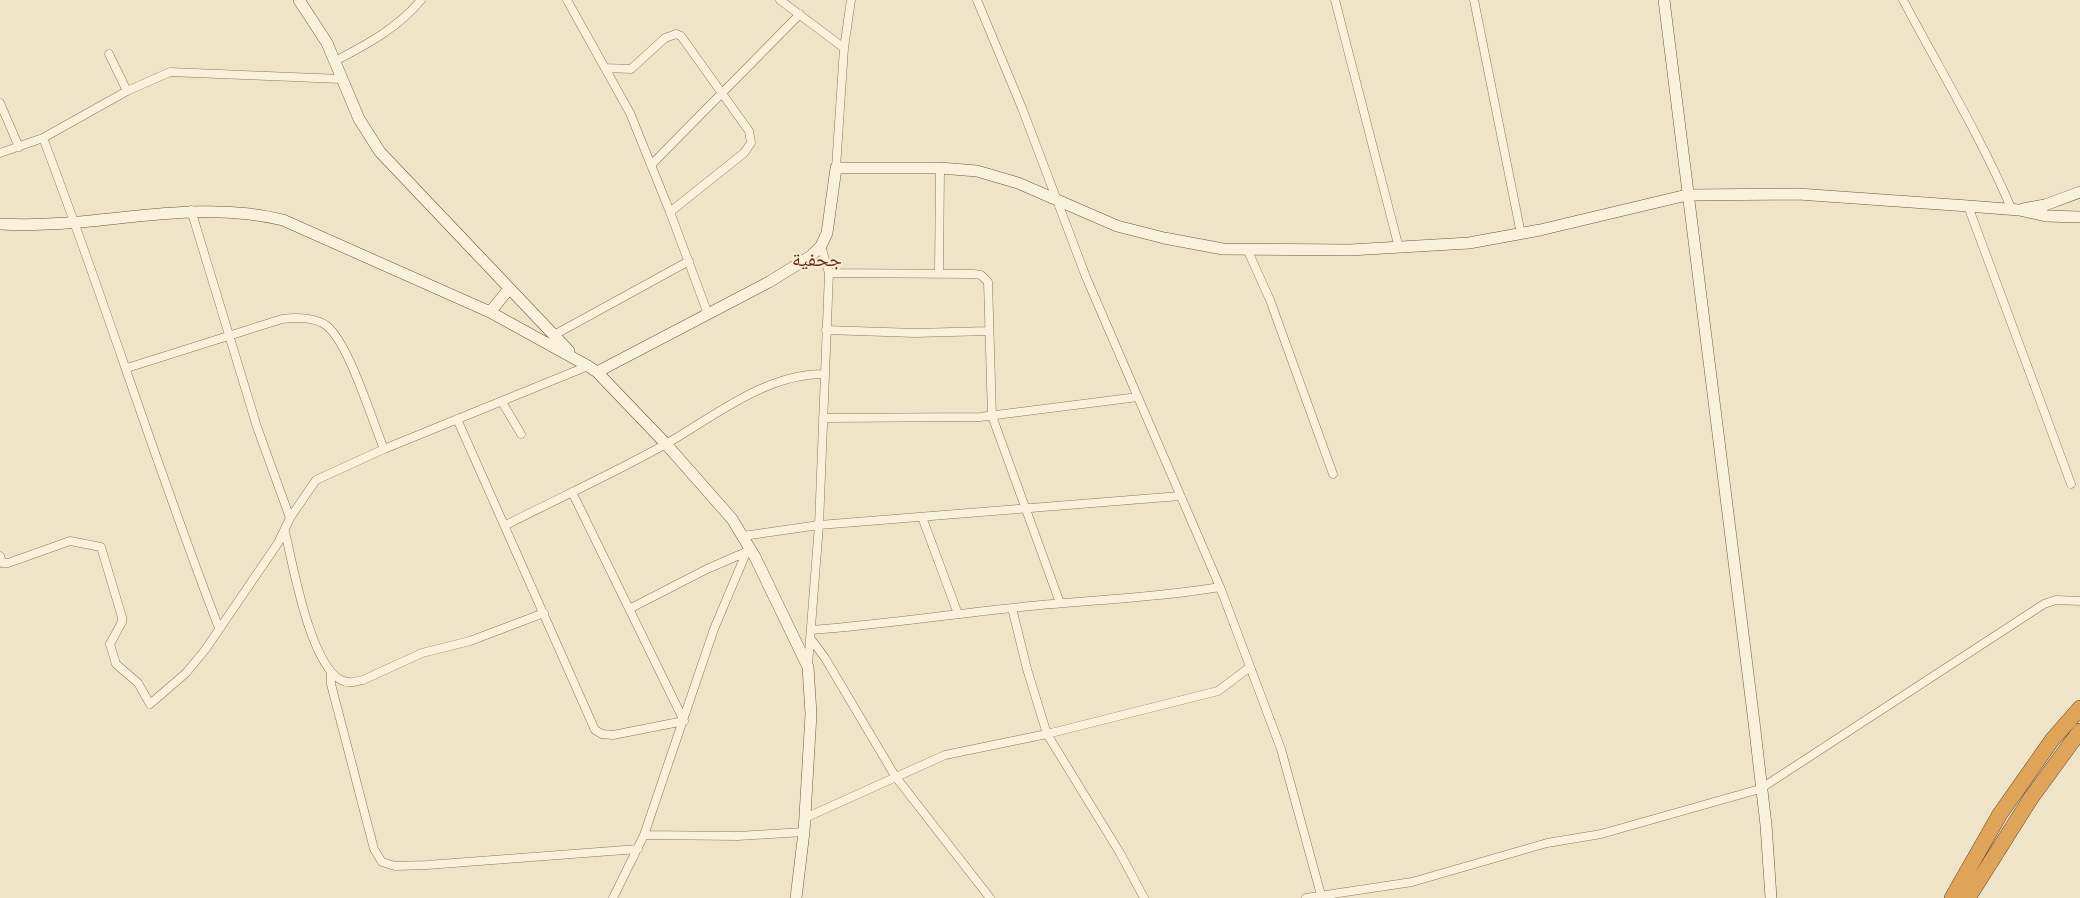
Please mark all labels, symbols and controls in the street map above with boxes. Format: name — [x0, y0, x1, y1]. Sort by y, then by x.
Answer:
district label: جحفية — [792, 248, 842, 272]

